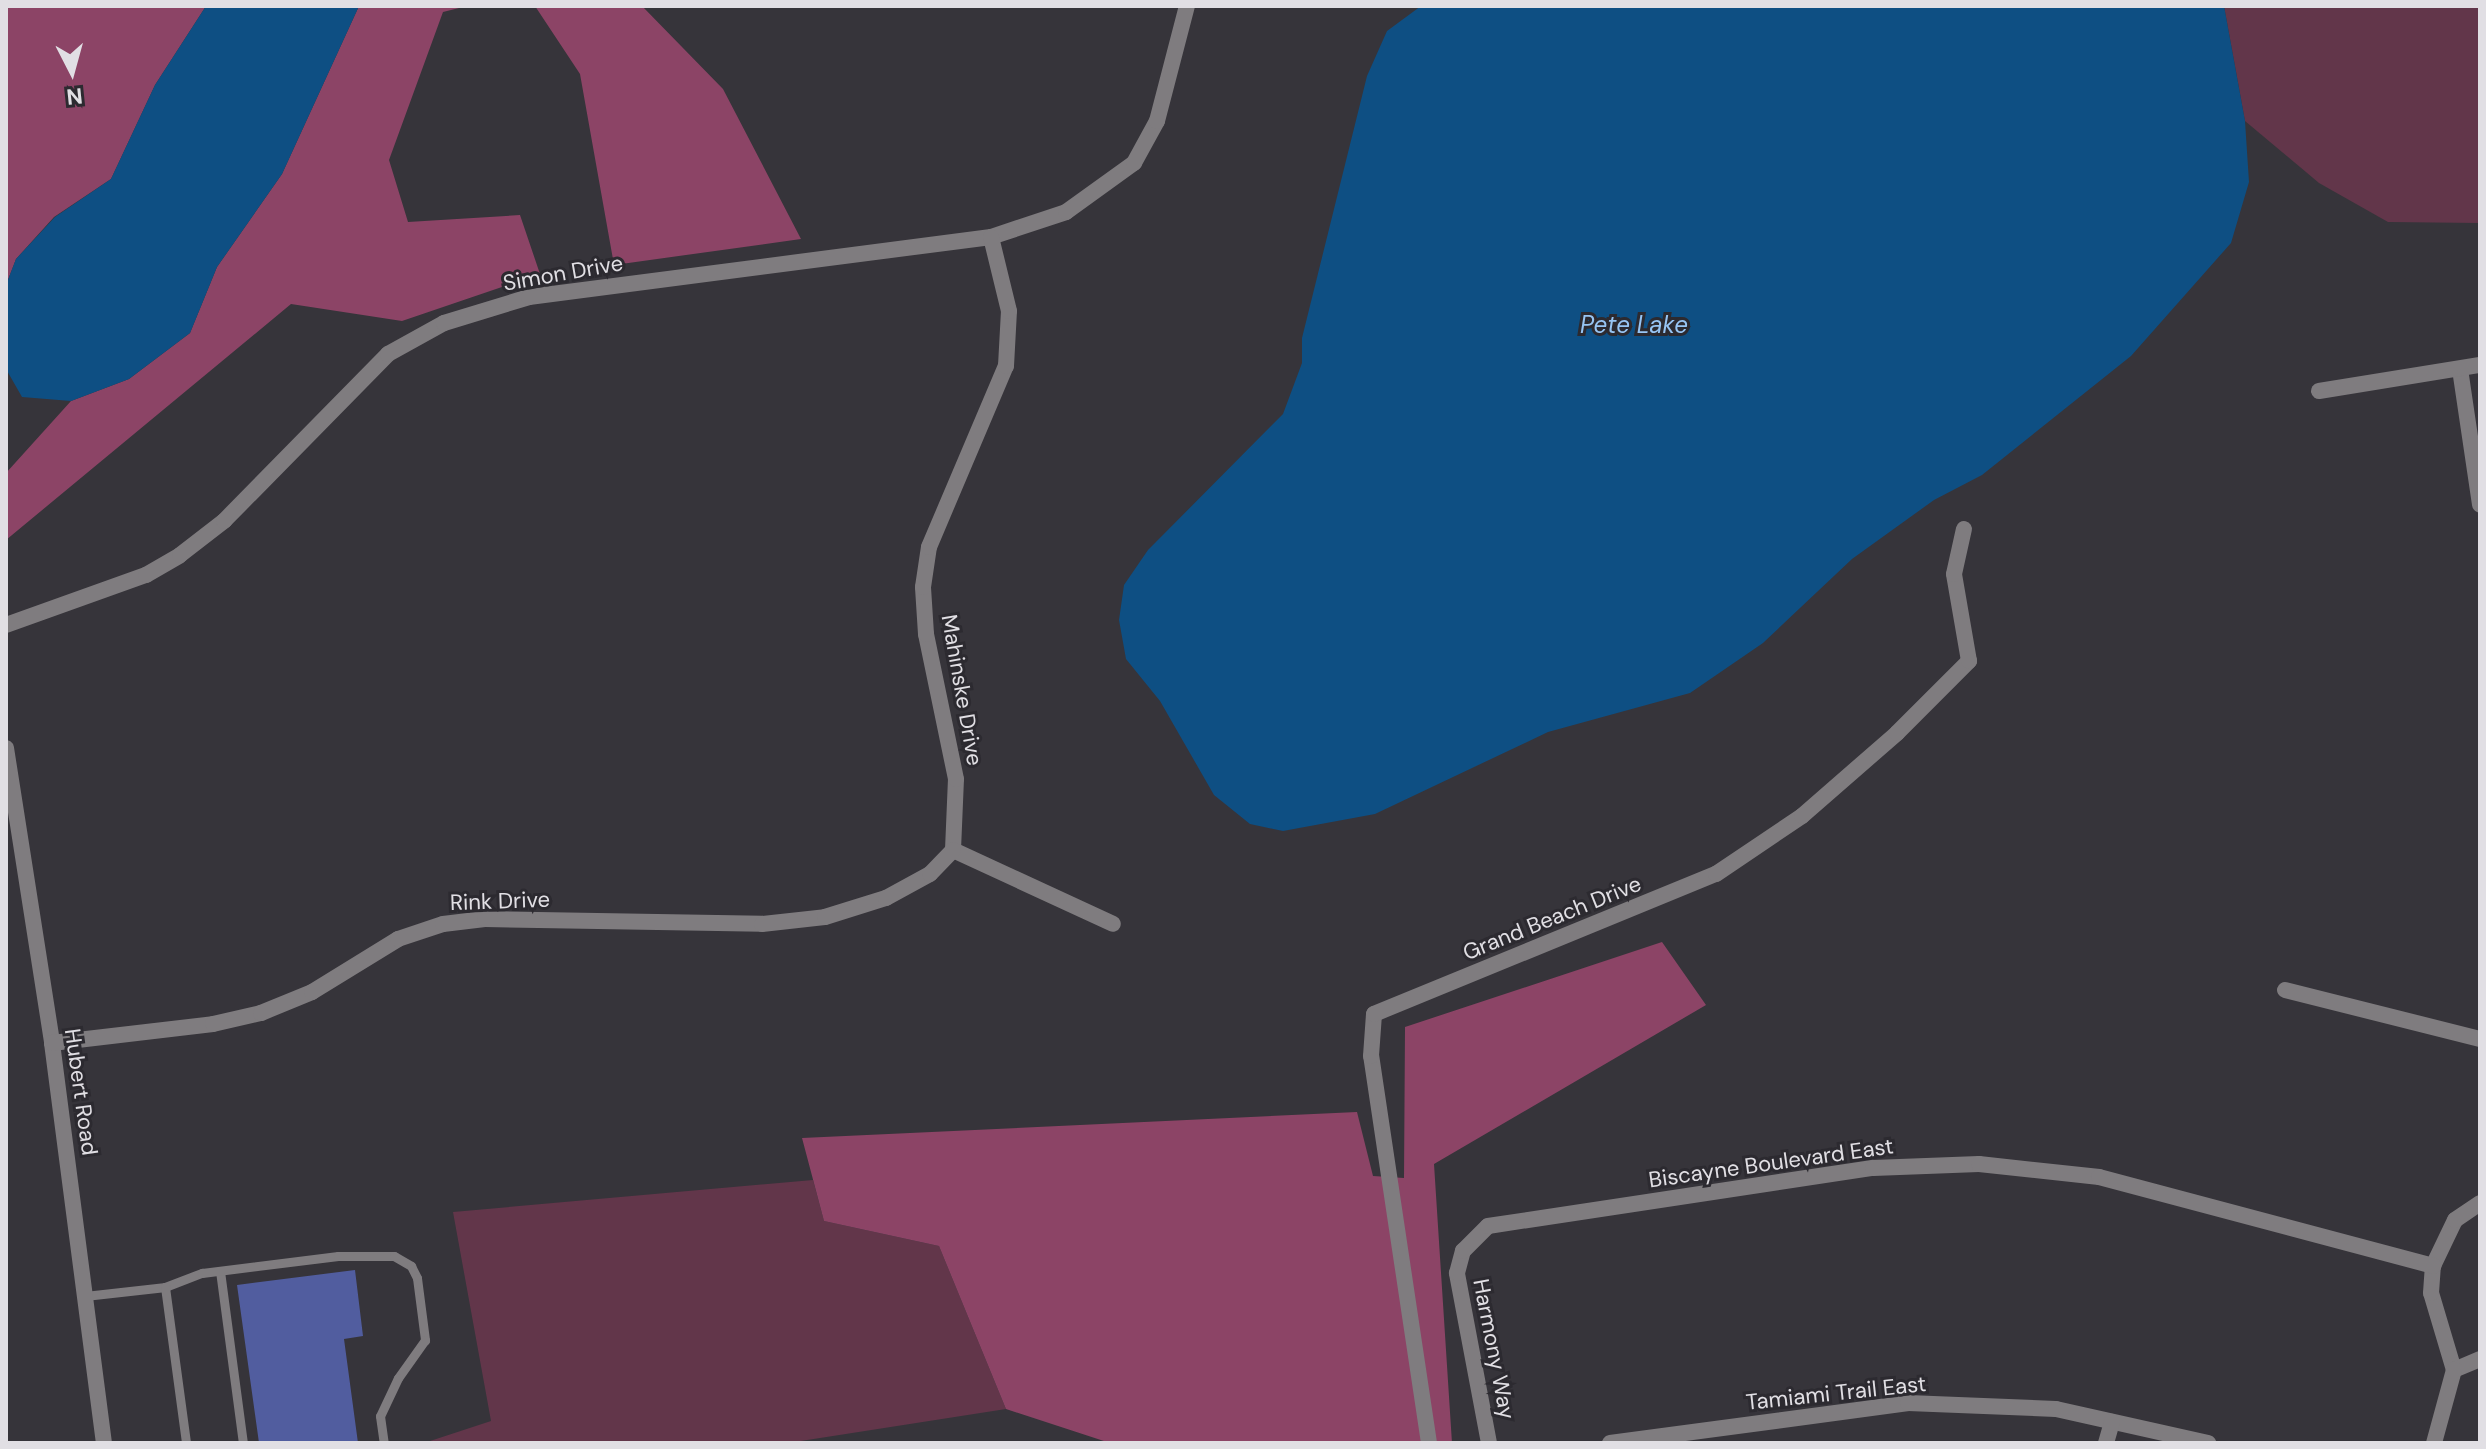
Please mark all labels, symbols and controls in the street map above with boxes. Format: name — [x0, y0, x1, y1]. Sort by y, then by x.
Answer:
north arrow — [32, 32, 112, 112]
text: N — [65, 81, 84, 112]
street label: Simon Drive — [501, 249, 625, 297]
water label: Pete Lake — [1580, 311, 1688, 339]
street label: Mahinske Drive — [936, 612, 988, 768]
street label: Grand Beach Drive — [1459, 870, 1645, 966]
street label: Rink Drive — [450, 886, 550, 916]
street label: Hubert Road — [59, 1027, 103, 1157]
street label: Biscayne Boulevard East — [1647, 1133, 1895, 1193]
street label: Harmony Way — [1467, 1277, 1521, 1421]
street label: Tamiami Trail East — [1745, 1370, 1927, 1416]

